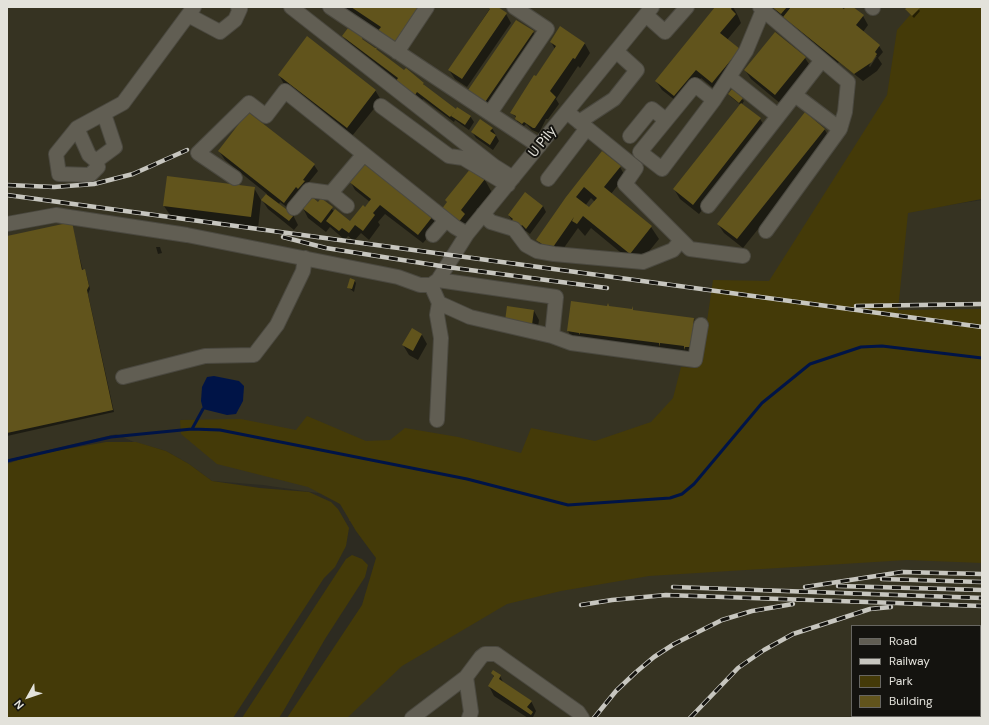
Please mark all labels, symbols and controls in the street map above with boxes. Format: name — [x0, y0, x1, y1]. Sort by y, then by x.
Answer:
street label: U Pily — [525, 123, 561, 161]
legend — [851, 625, 981, 717]
text: Road — [889, 633, 917, 649]
text: Railway — [889, 653, 930, 669]
text: Park — [889, 673, 913, 689]
north arrow — [8, 677, 48, 717]
text: Building — [889, 693, 933, 709]
text: N — [11, 697, 27, 712]

